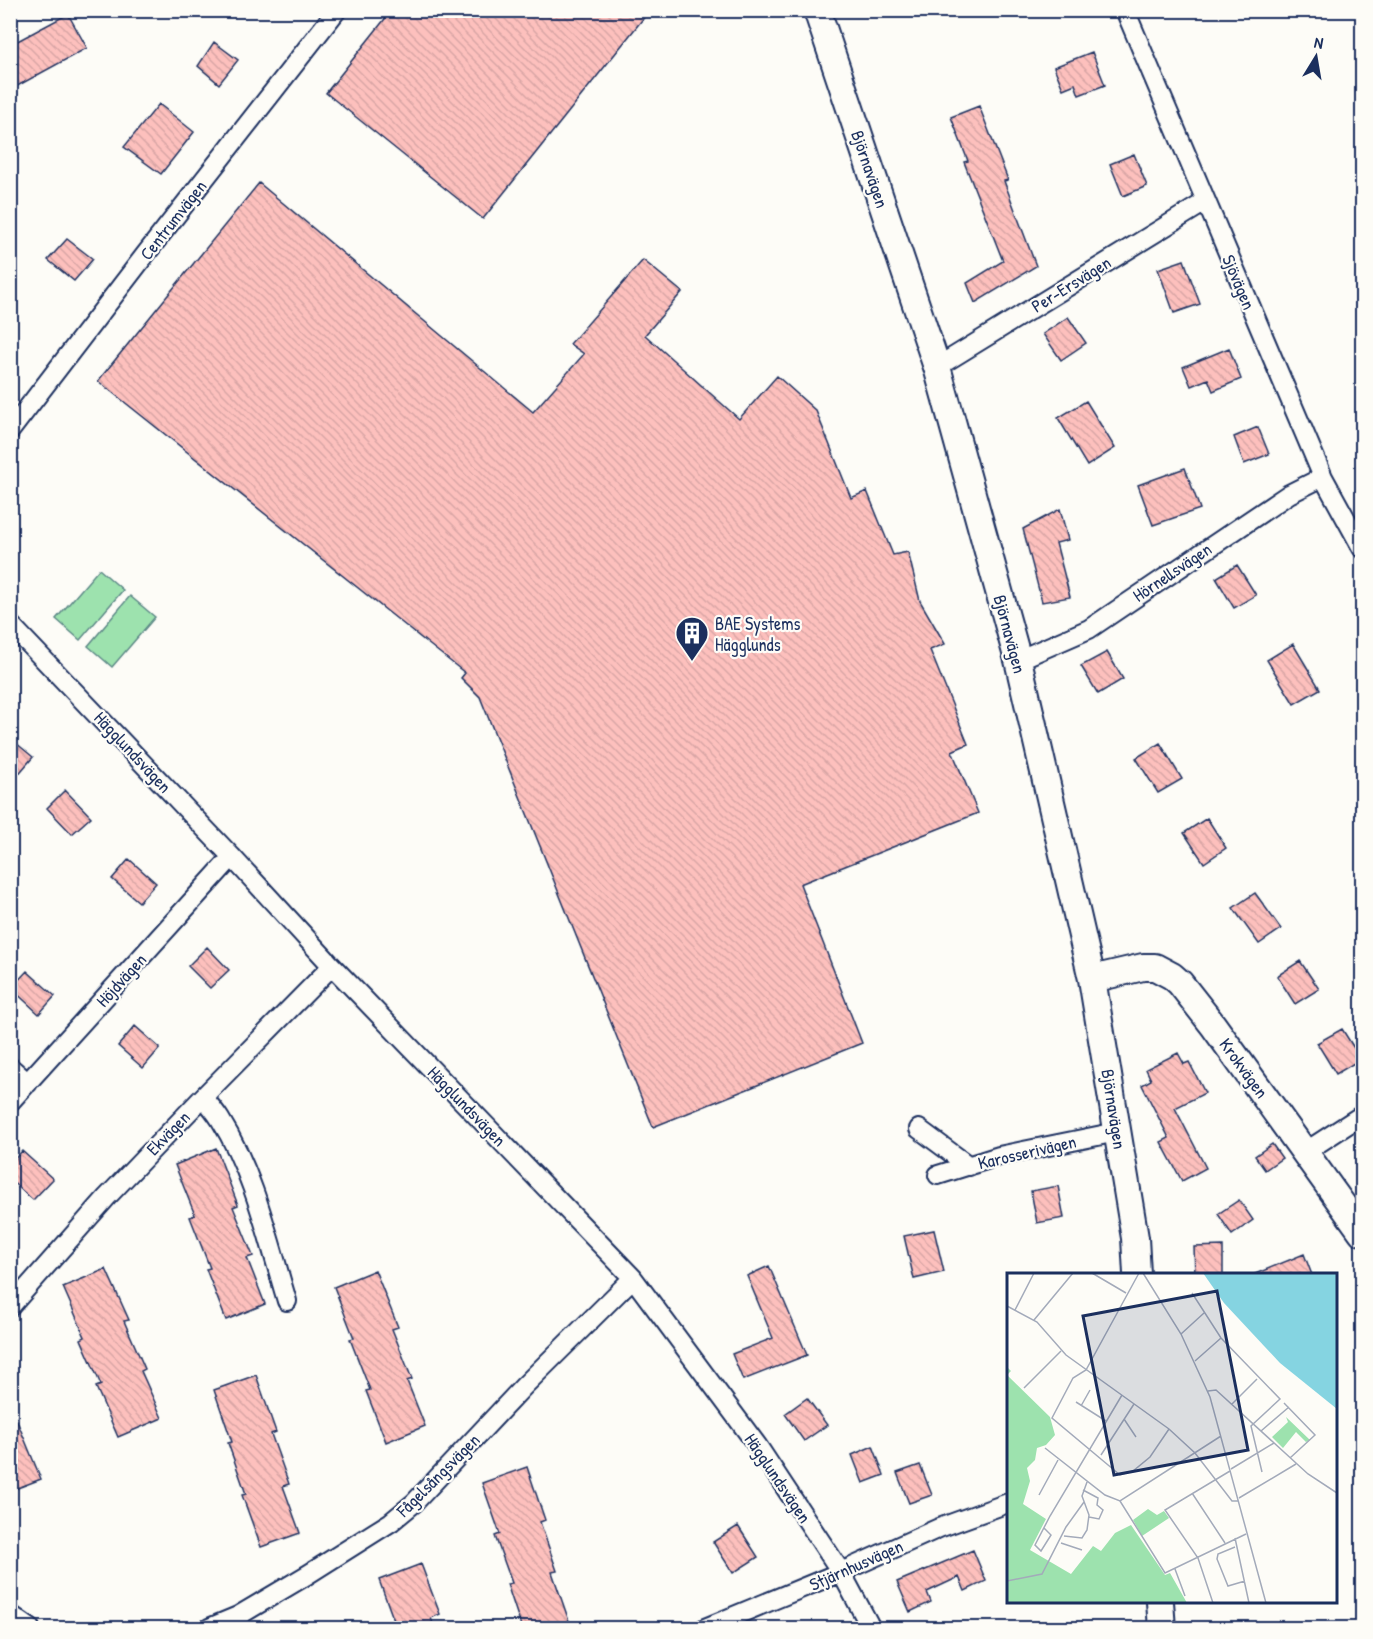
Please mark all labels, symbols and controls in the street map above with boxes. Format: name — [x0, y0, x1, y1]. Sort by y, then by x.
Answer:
north arrow — [1286, 27, 1346, 87]
text: N — [1313, 31, 1326, 54]
street label: Björnavägen — [845, 127, 895, 211]
street label: Centrumvägen — [134, 175, 212, 265]
street label: Per-Ersvägen — [1026, 250, 1116, 318]
street label: Sjövägen — [1216, 251, 1262, 313]
street label: Hörnellsvägen — [1128, 536, 1216, 608]
street label: Björnavägen — [988, 592, 1032, 676]
place label: BAE Systems Hägglunds — [715, 611, 800, 657]
building icon: BAE Systems Hägglunds — [674, 615, 710, 662]
street label: Hägglundsvägen — [89, 706, 177, 798]
street label: Höjdvägen — [90, 948, 152, 1012]
street label: Krokvägen — [1214, 1033, 1274, 1103]
street label: Hägglundsvägen — [422, 1060, 512, 1152]
street label: Björnavägen — [1095, 1067, 1133, 1151]
street label: Ekvägen — [141, 1105, 195, 1161]
street label: Karosserivägen — [975, 1129, 1079, 1175]
inset map — [1007, 1273, 1337, 1603]
street label: Fågelsångsvägen — [390, 1428, 485, 1523]
street label: Hägglundsvägen — [739, 1428, 817, 1528]
street label: Stjärnhusvägen — [805, 1533, 907, 1597]

